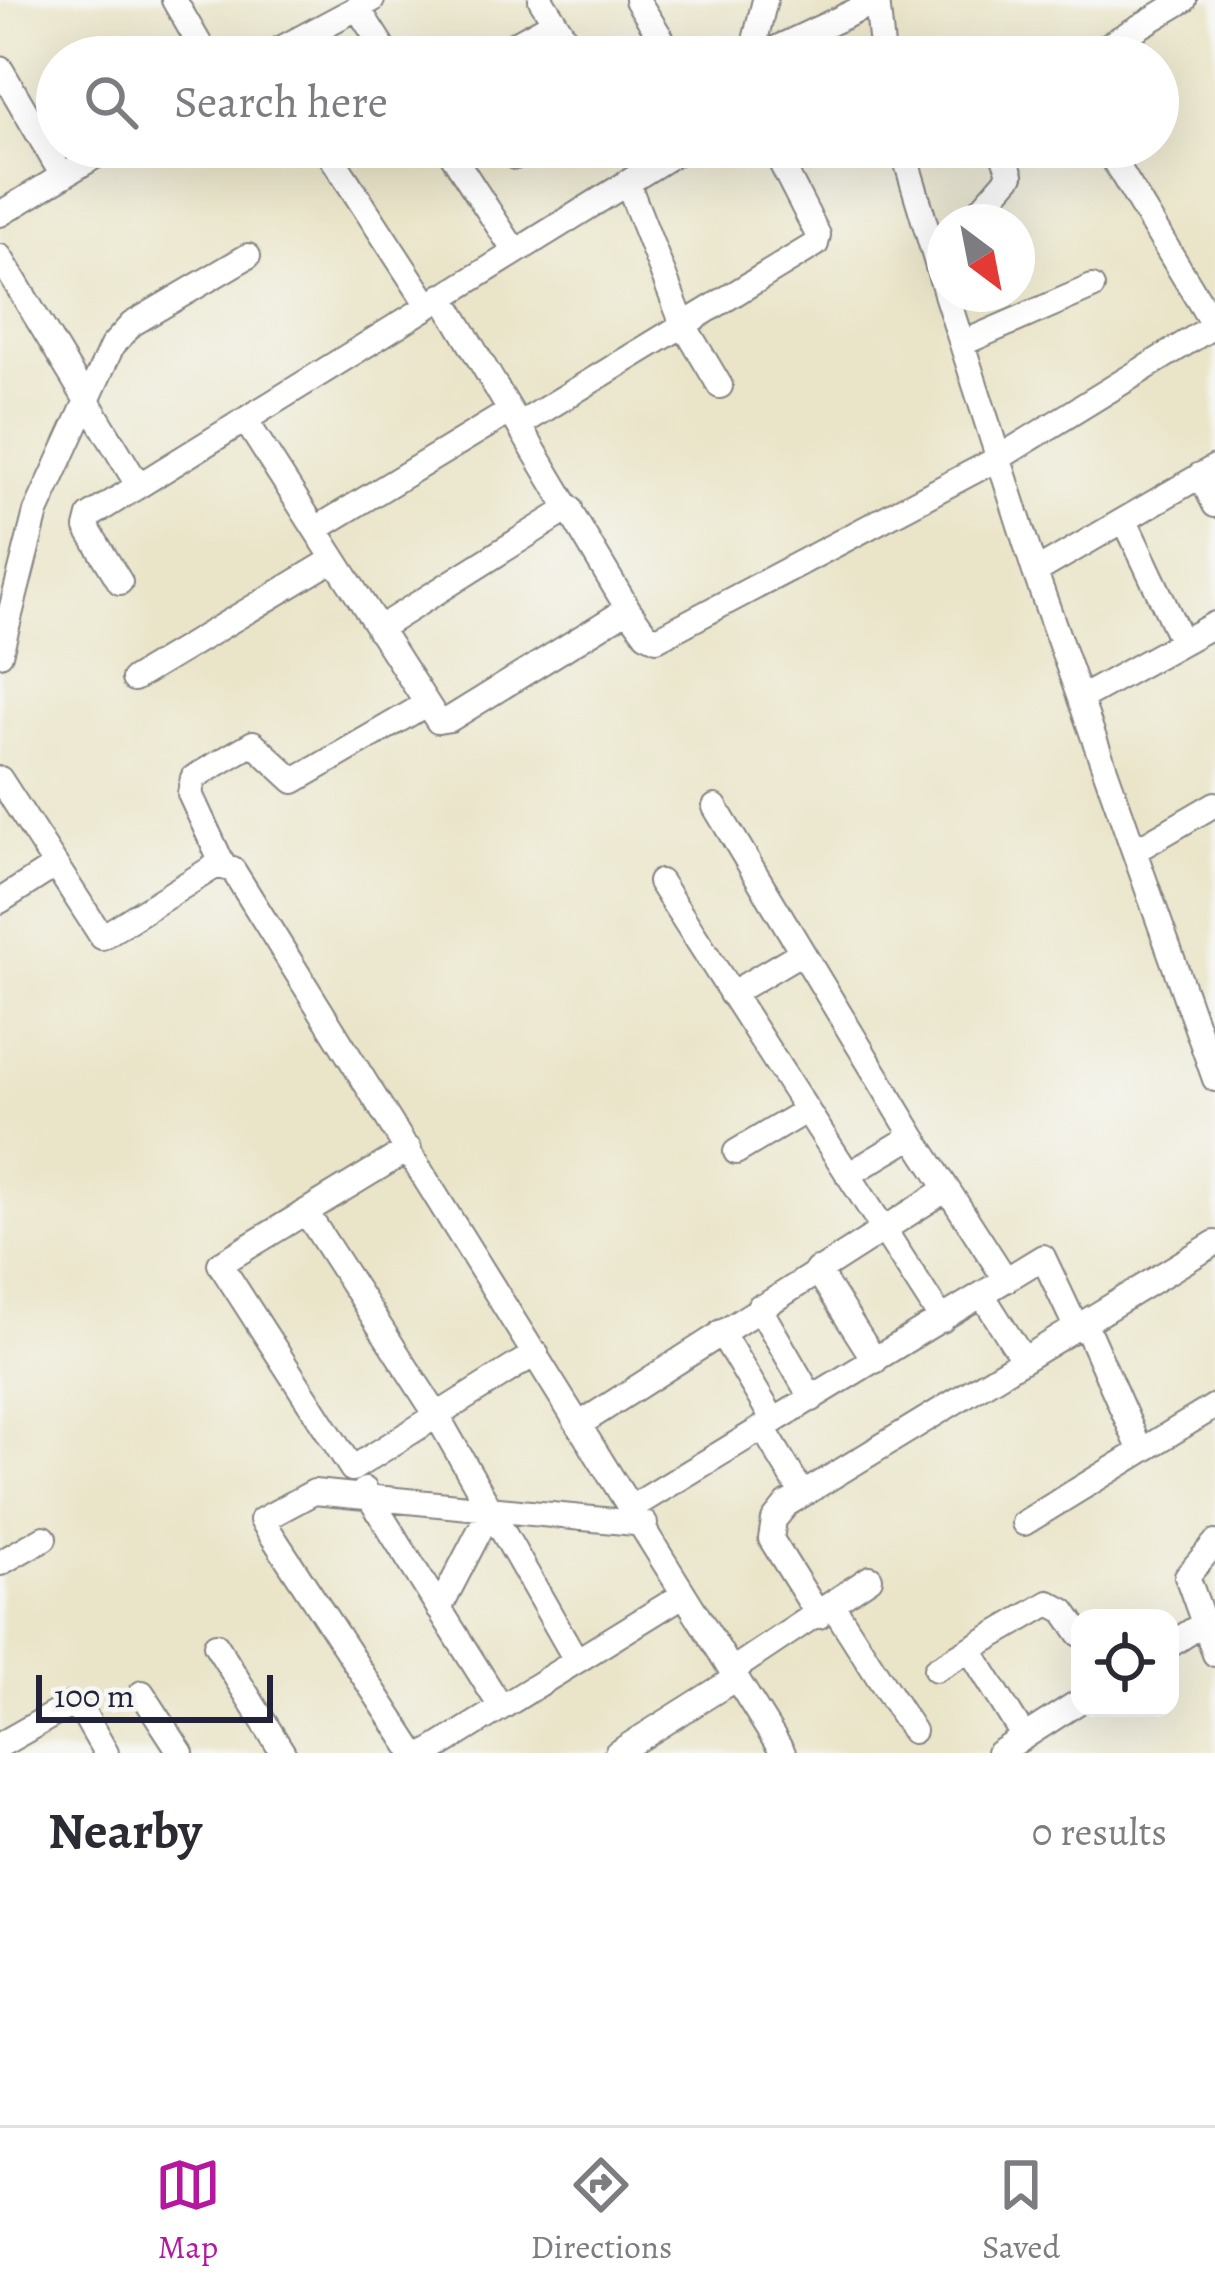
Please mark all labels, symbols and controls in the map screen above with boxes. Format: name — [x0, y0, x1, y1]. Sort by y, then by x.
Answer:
search box — [36, 36, 1179, 168]
icon: search — [78, 69, 144, 135]
text: Search here — [174, 71, 388, 133]
north arrow — [927, 204, 1035, 312]
map controls — [1071, 1609, 1179, 1717]
button: locate — [1071, 1609, 1179, 1717]
scale bar — [36, 1669, 273, 1722]
text: 100 m — [54, 1673, 134, 1718]
text: Nearby — [48, 1796, 202, 1866]
text: 0 results — [1032, 1805, 1167, 1858]
tab: Map — [155, 2152, 221, 2269]
tab: Directions — [531, 2152, 672, 2269]
tab: Saved — [982, 2152, 1060, 2269]

